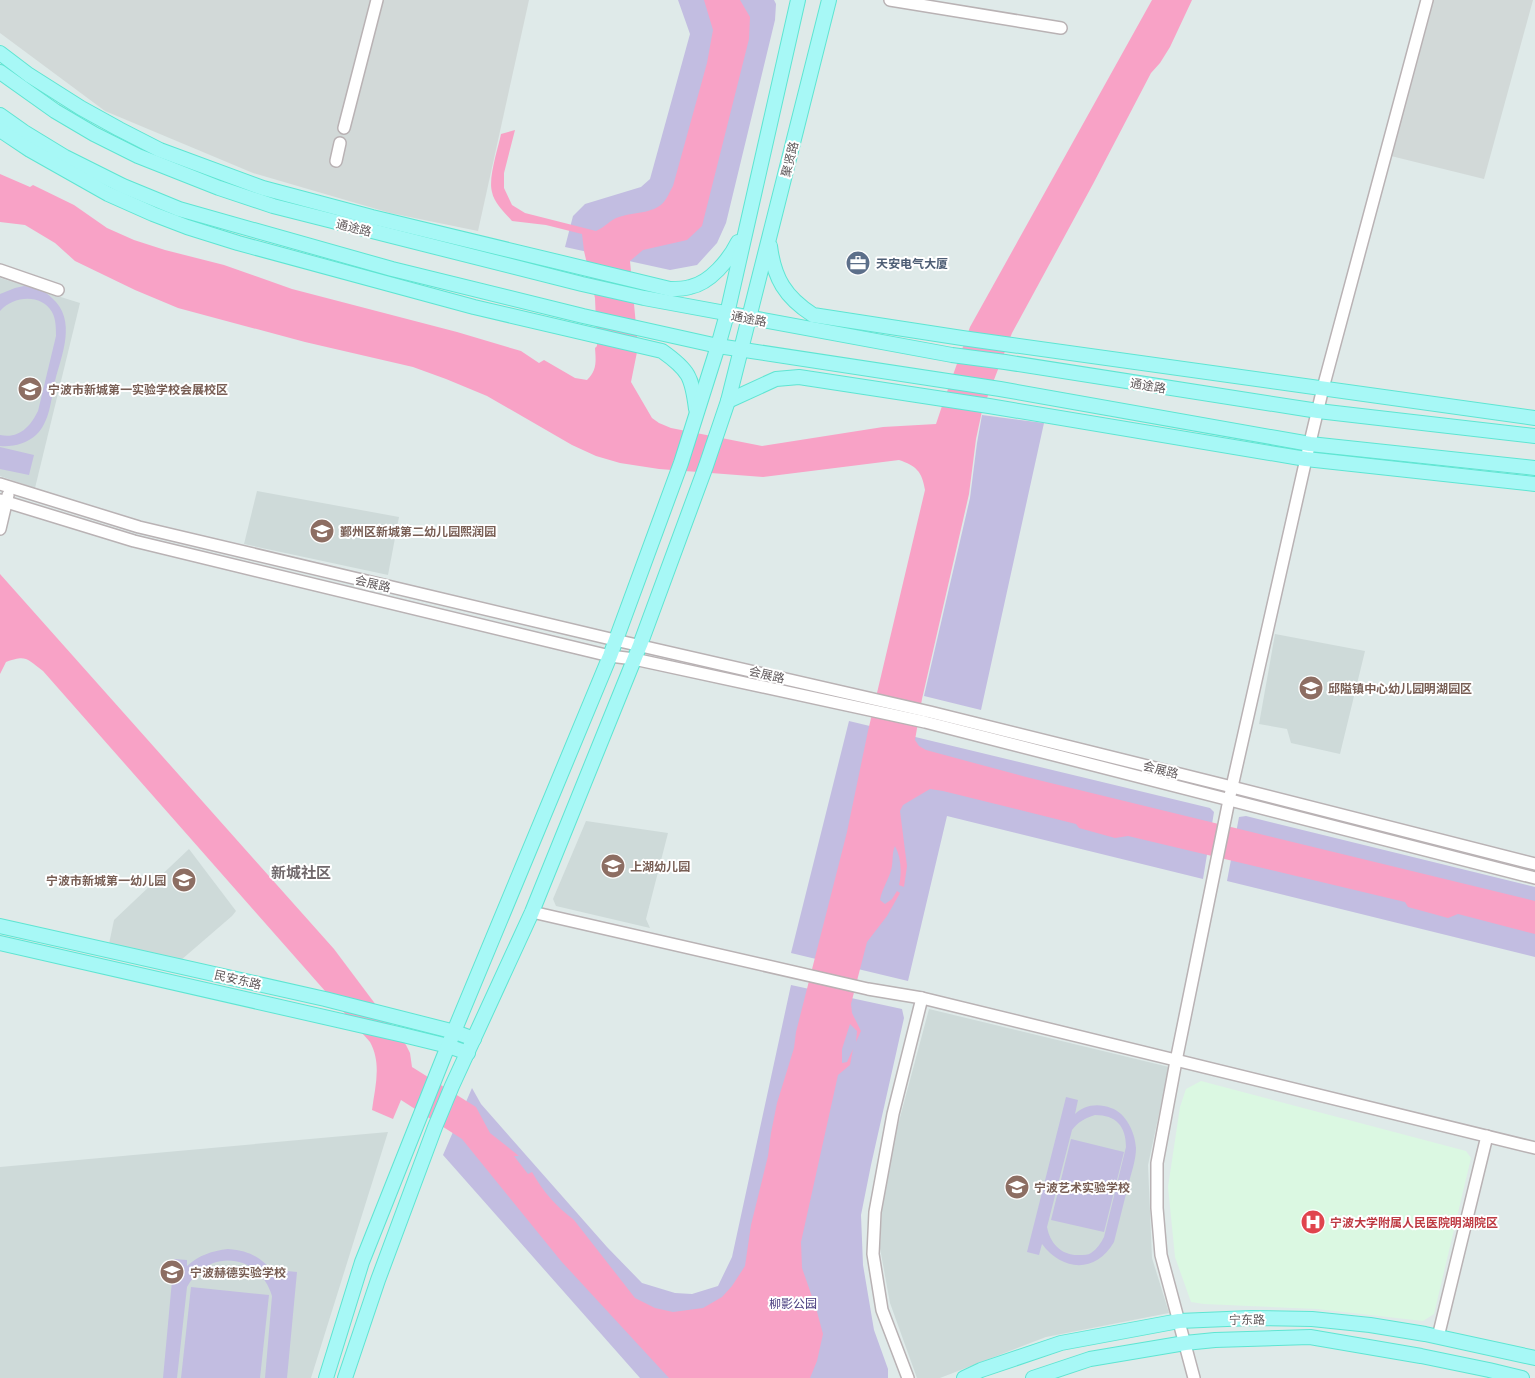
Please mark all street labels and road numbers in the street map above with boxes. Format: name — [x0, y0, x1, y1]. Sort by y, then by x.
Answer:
street label: 聚贤路 — [778, 140, 800, 178]
street label: 通途路 — [335, 216, 373, 238]
street label: 通途路 — [730, 308, 768, 328]
street label: 通途路 — [1129, 375, 1167, 395]
street label: 会展路 — [354, 572, 392, 594]
street label: 会展路 — [748, 663, 786, 685]
street label: 会展路 — [1142, 758, 1180, 780]
street label: 民安东路 — [213, 967, 263, 991]
street label: 宁东路 — [1229, 1312, 1265, 1326]

